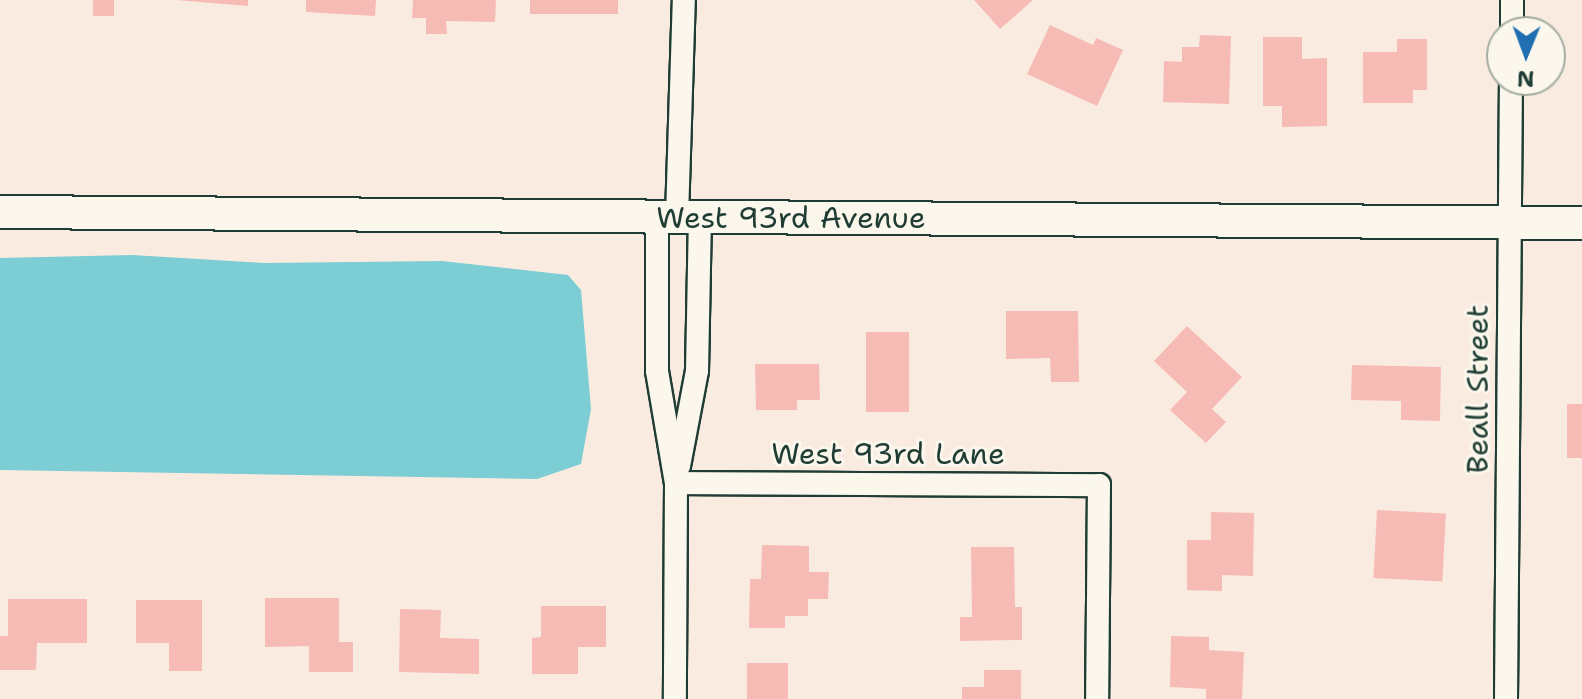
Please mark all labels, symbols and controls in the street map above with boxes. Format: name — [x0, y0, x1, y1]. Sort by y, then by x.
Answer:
north arrow — [1486, 16, 1566, 96]
text: N — [1517, 64, 1535, 93]
street label: West 93rd Avenue — [656, 200, 926, 236]
street label: Beall Street — [1460, 304, 1496, 474]
street label: West 93rd Lane — [771, 436, 1005, 472]

